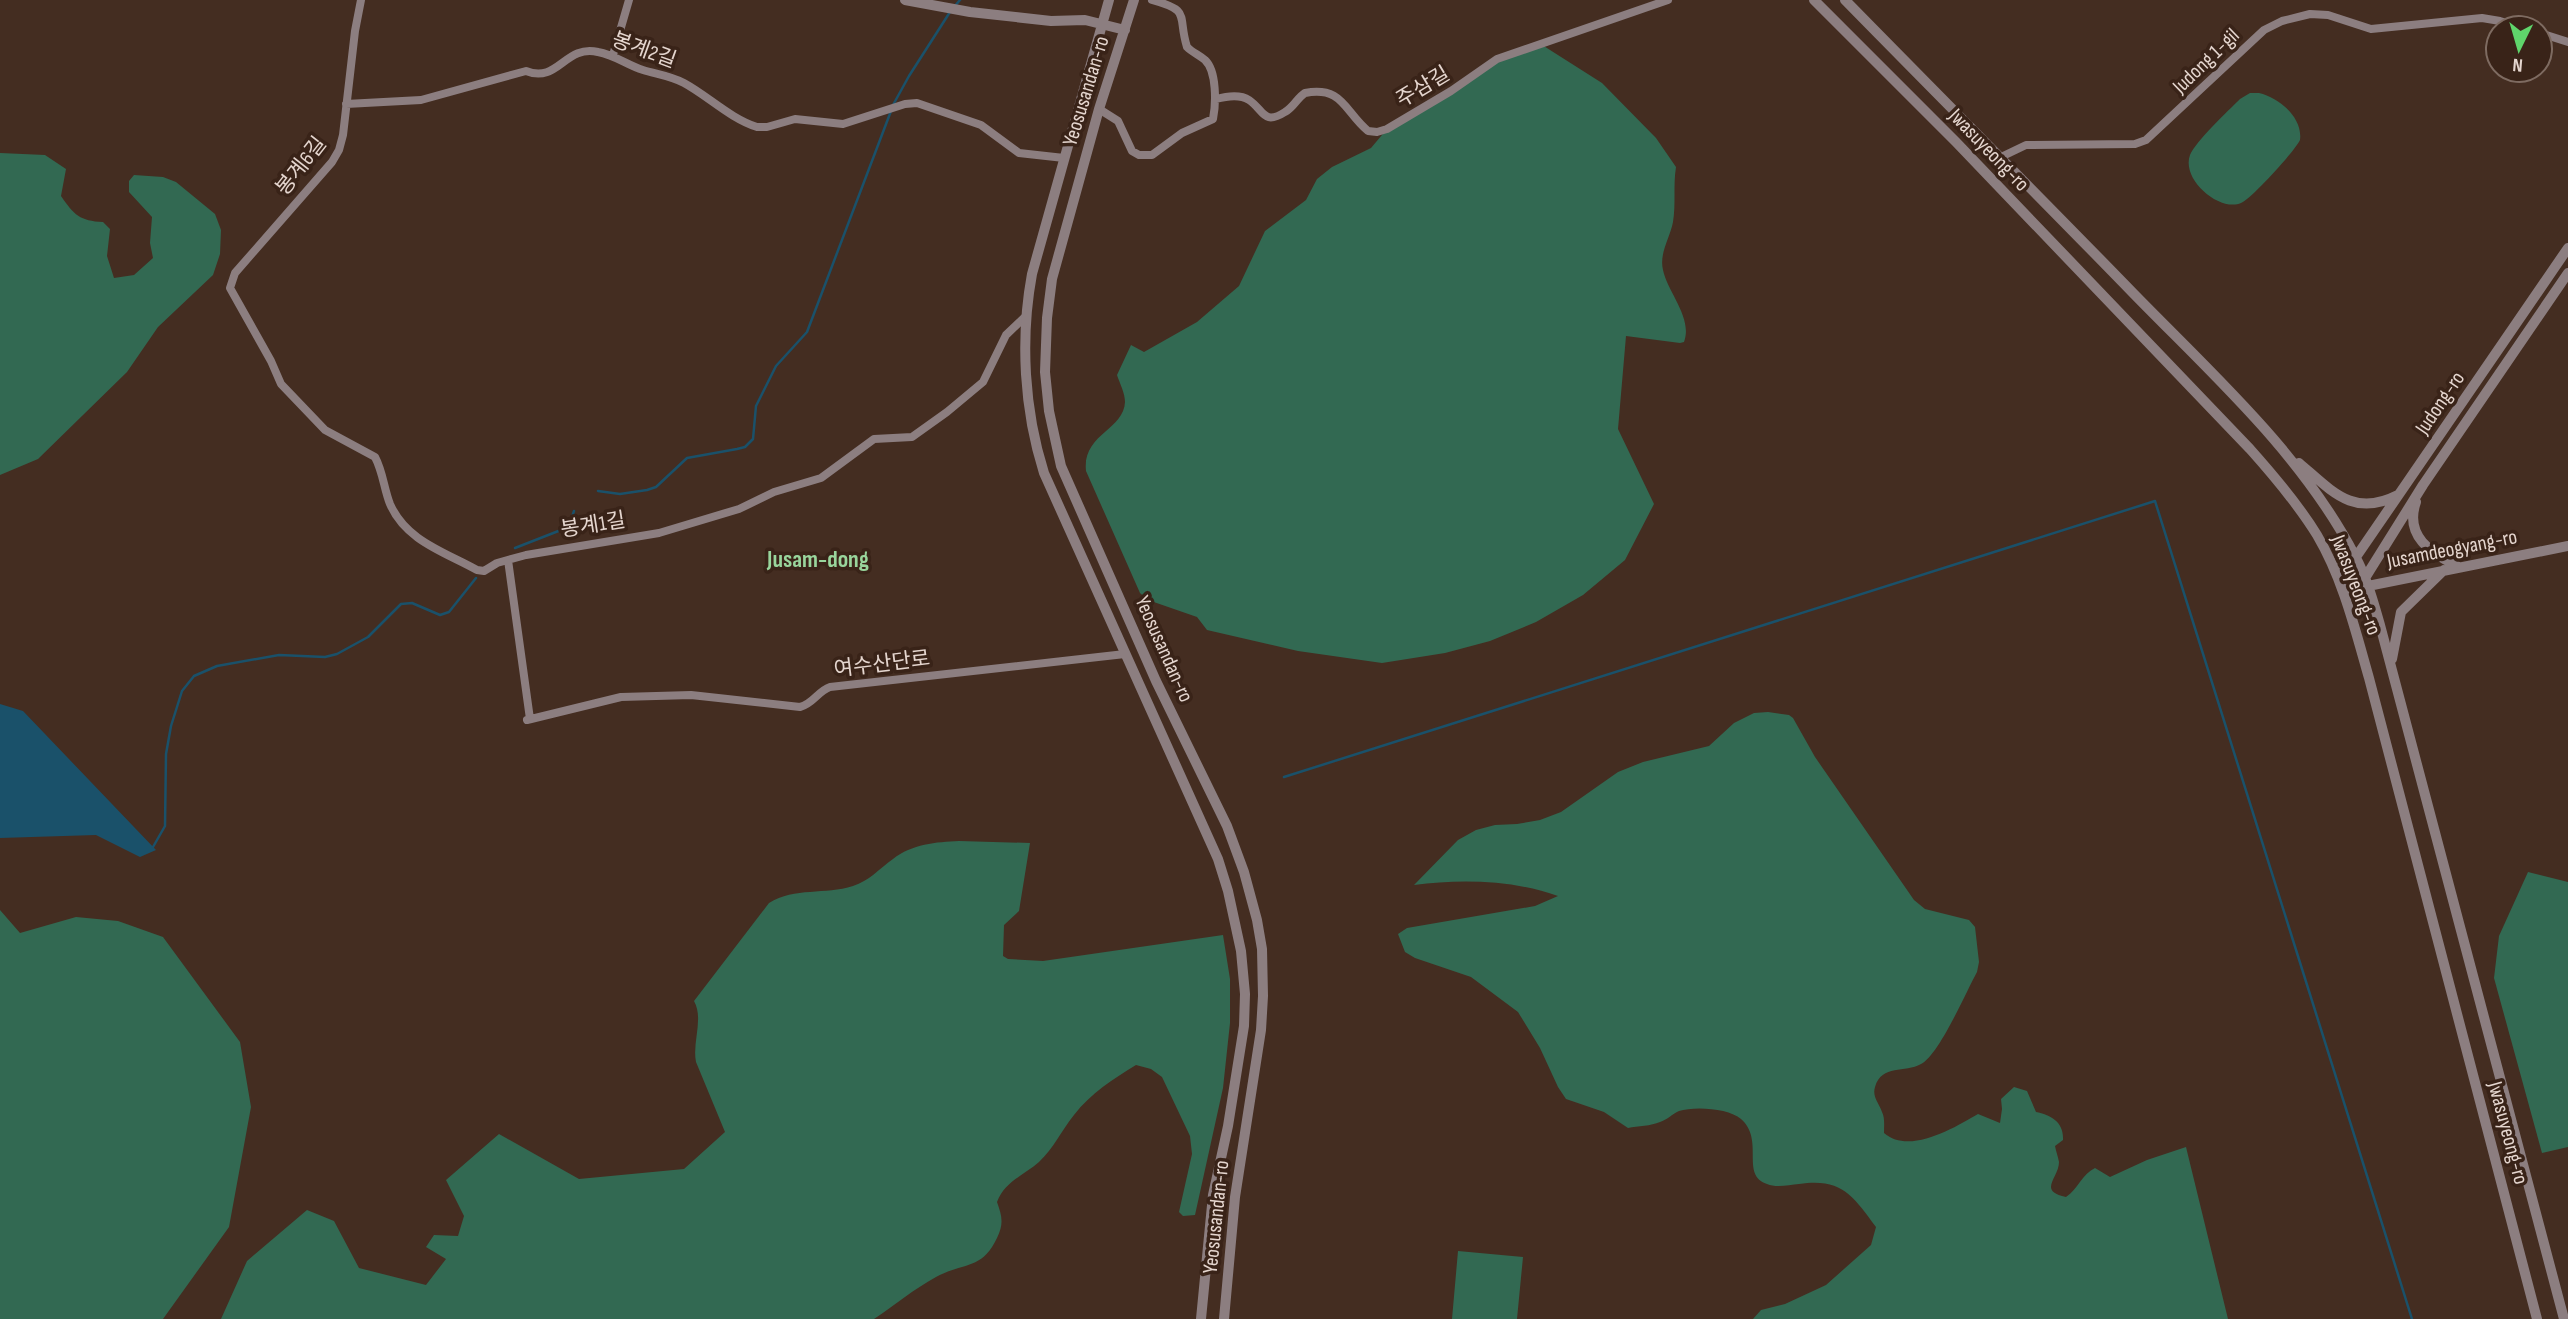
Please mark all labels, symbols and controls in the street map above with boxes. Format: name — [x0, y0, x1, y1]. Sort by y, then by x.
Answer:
north arrow — [2484, 14, 2554, 84]
street label: Judong 1-gil — [2167, 23, 2245, 100]
street label: 봉계2길 — [608, 27, 680, 73]
street label: Yeosusandan-ro — [1057, 33, 1115, 149]
text: N — [2512, 53, 2524, 76]
street label: 주삼길 — [1392, 61, 1454, 113]
street label: Jwasuyeong-ro — [1943, 103, 2035, 197]
street label: 봉계6길 — [270, 132, 332, 200]
street label: Judong-ro — [2409, 367, 2470, 440]
street label: 봉계1길 — [559, 508, 627, 542]
street label: Jusamdeogyang-ro — [2384, 524, 2519, 574]
street label: Jwasuyeong-ro — [2325, 530, 2387, 639]
district label: Jusam-dong — [766, 545, 869, 574]
street label: Yeosusandan-ro — [1129, 592, 1199, 706]
street label: 여수산단로 — [833, 646, 931, 682]
street label: Jwasuyeong-ro — [2482, 1078, 2534, 1187]
street label: Yeosusandan-ro — [1198, 1159, 1234, 1275]

